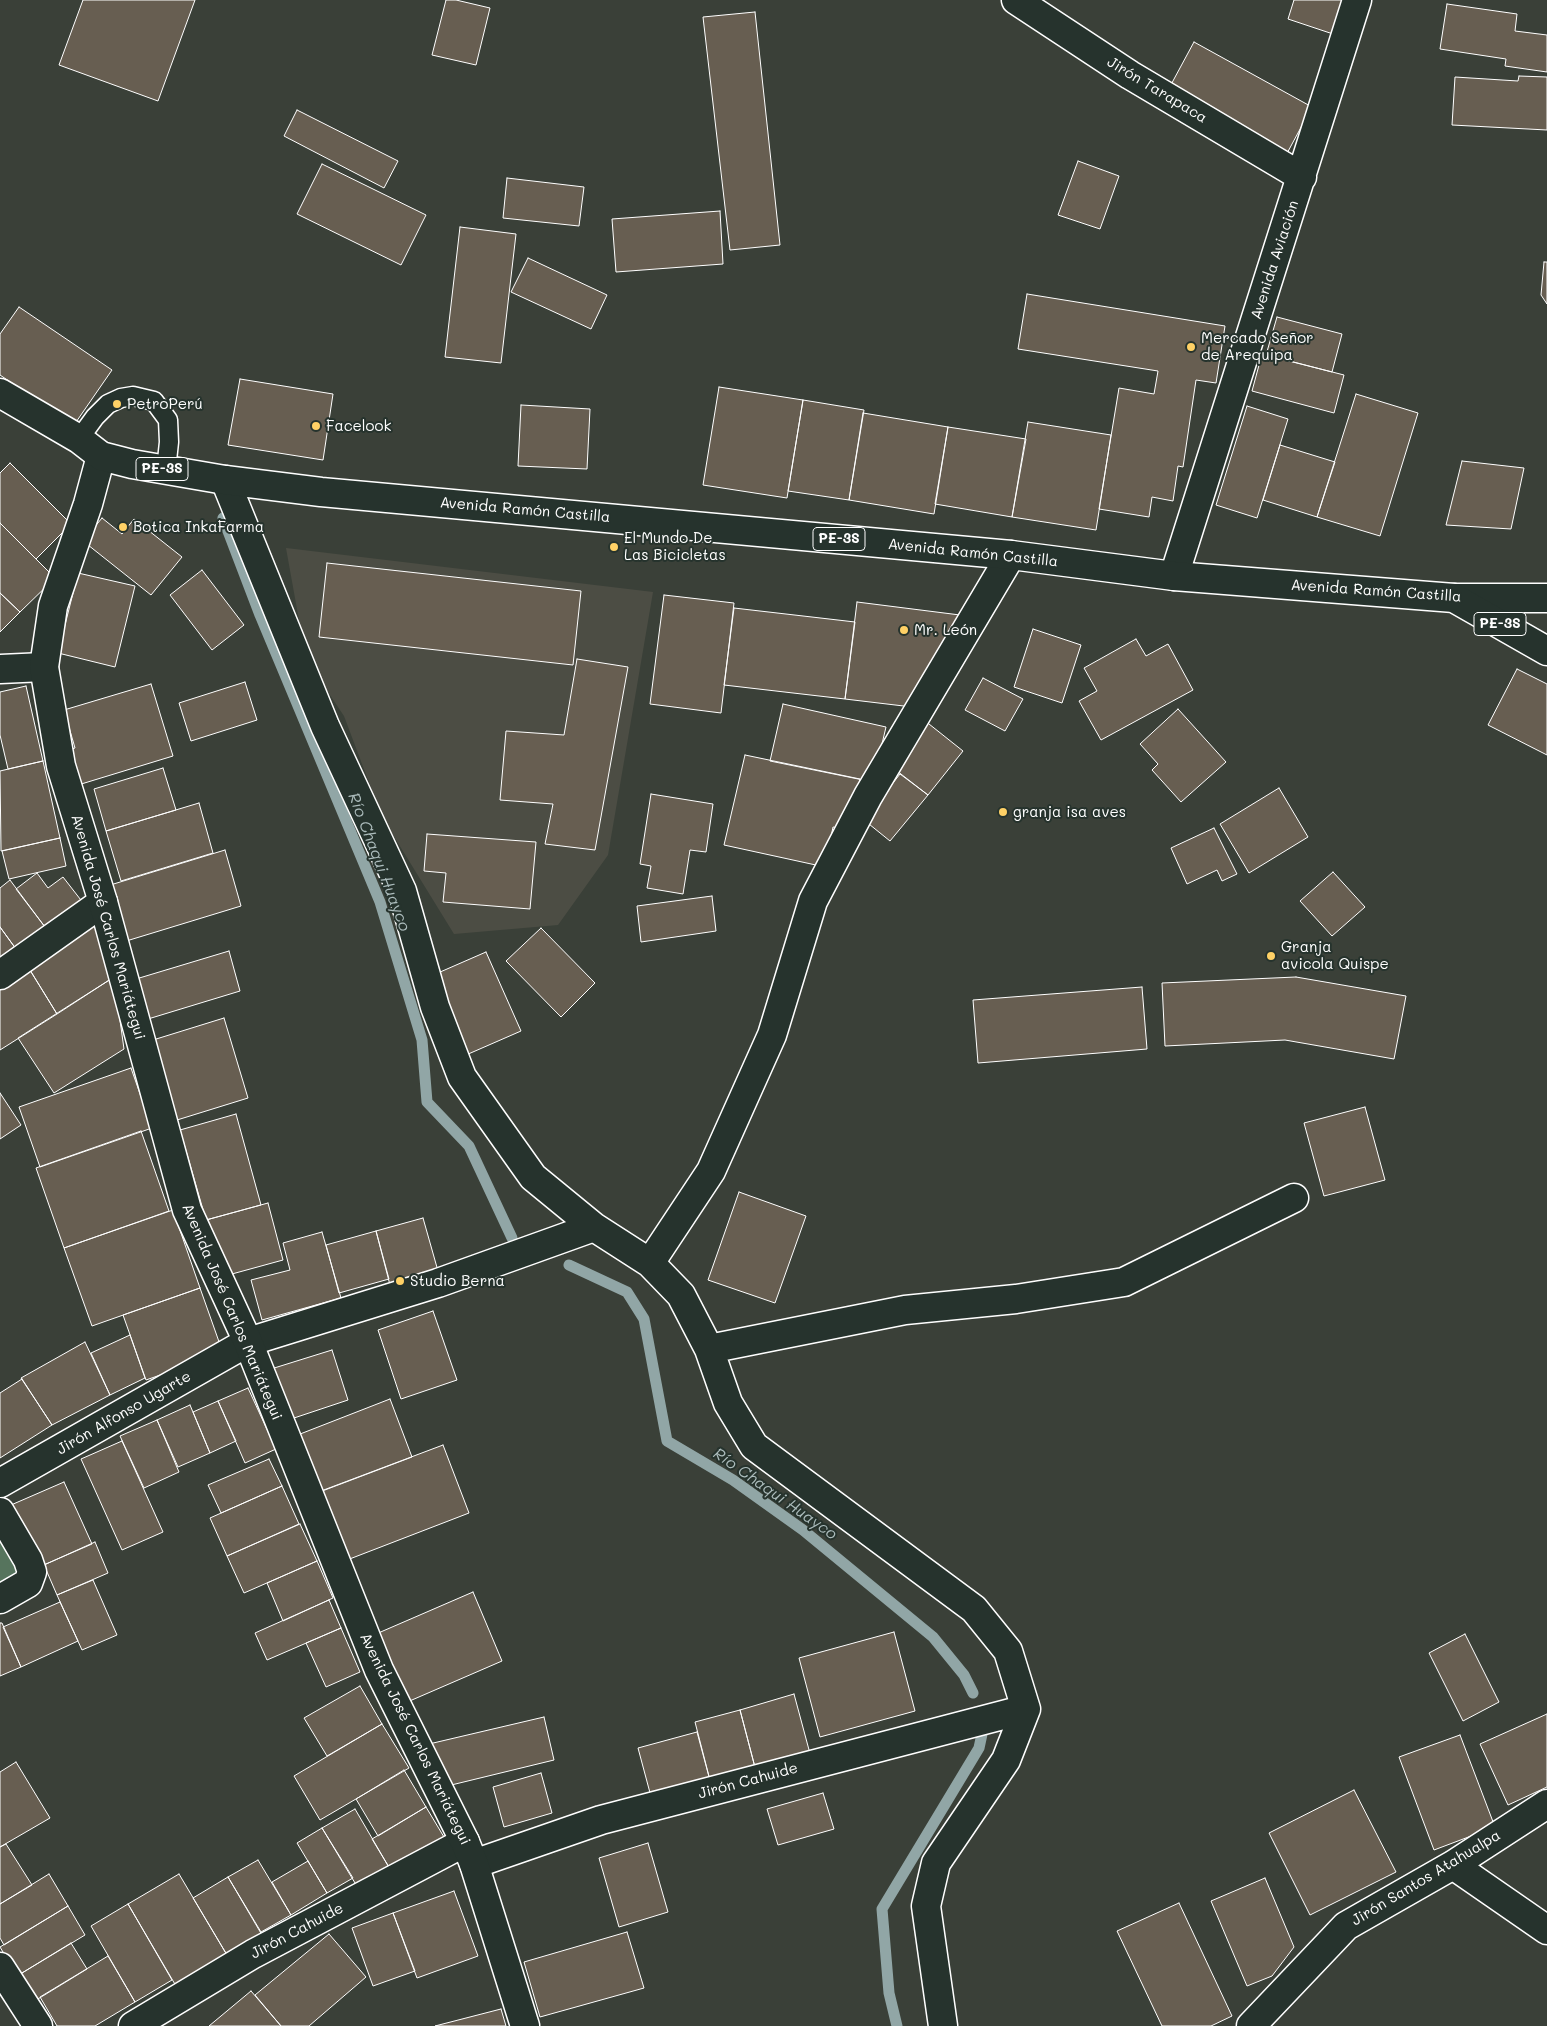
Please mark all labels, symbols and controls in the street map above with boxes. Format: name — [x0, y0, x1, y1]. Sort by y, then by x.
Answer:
street label: Jirón Tarapaca — [1104, 53, 1210, 127]
street label: Avenida Aviación — [1247, 198, 1303, 322]
place label: Mercado Señor de Arequipa — [1201, 329, 1314, 364]
marker: Mercado Señor de Arequipa — [1185, 341, 1197, 353]
place label: PetroPerú — [127, 395, 203, 413]
marker: PetroPerú — [111, 398, 123, 410]
place label: Facelook — [326, 417, 391, 435]
marker: Facelook — [310, 420, 322, 432]
road number: PE-3S — [136, 458, 188, 480]
street label: Avenida Ramón Castilla — [439, 494, 611, 526]
place label: Botica InkaFarma — [133, 518, 264, 536]
marker: Botica InkaFarma — [117, 521, 129, 533]
road number: PE-3S — [813, 528, 865, 550]
place label: El Mundo De Las Bicicletas — [624, 529, 726, 564]
street label: Avenida Ramón Castilla — [887, 535, 1059, 571]
marker: El Mundo De Las Bicicletas — [608, 541, 620, 553]
street label: Avenida Ramón Castilla — [1290, 576, 1462, 606]
road number: PE-3S — [1474, 612, 1526, 636]
place label: Mr. León — [914, 621, 977, 639]
marker: Mr. León — [898, 624, 910, 636]
water label: Río Chaqui Huayco — [344, 790, 414, 934]
place label: granja isa aves — [1013, 803, 1126, 821]
marker: granja isa aves — [997, 806, 1009, 818]
street label: Avenida José Carlos Mariátegui — [67, 812, 149, 1042]
place label: Granja avicola Quispe — [1281, 938, 1389, 973]
marker: Granja avicola Quispe — [1265, 950, 1277, 962]
street label: Avenida José Carlos Mariátegui — [178, 1201, 286, 1423]
place label: Studio Berna — [410, 1272, 505, 1290]
marker: Studio Berna — [394, 1275, 406, 1287]
street label: Jirón Alfonso Ugarte — [54, 1367, 194, 1459]
water label: Río Chaqui Huayco — [709, 1444, 841, 1544]
street label: Avenida José Carlos Mariátegui — [356, 1630, 474, 1848]
street label: Jirón Cahuide — [696, 1759, 800, 1803]
street label: Jirón Santos Atahualpa — [1348, 1826, 1504, 1930]
street label: Jirón Cahuide — [248, 1899, 346, 1963]

